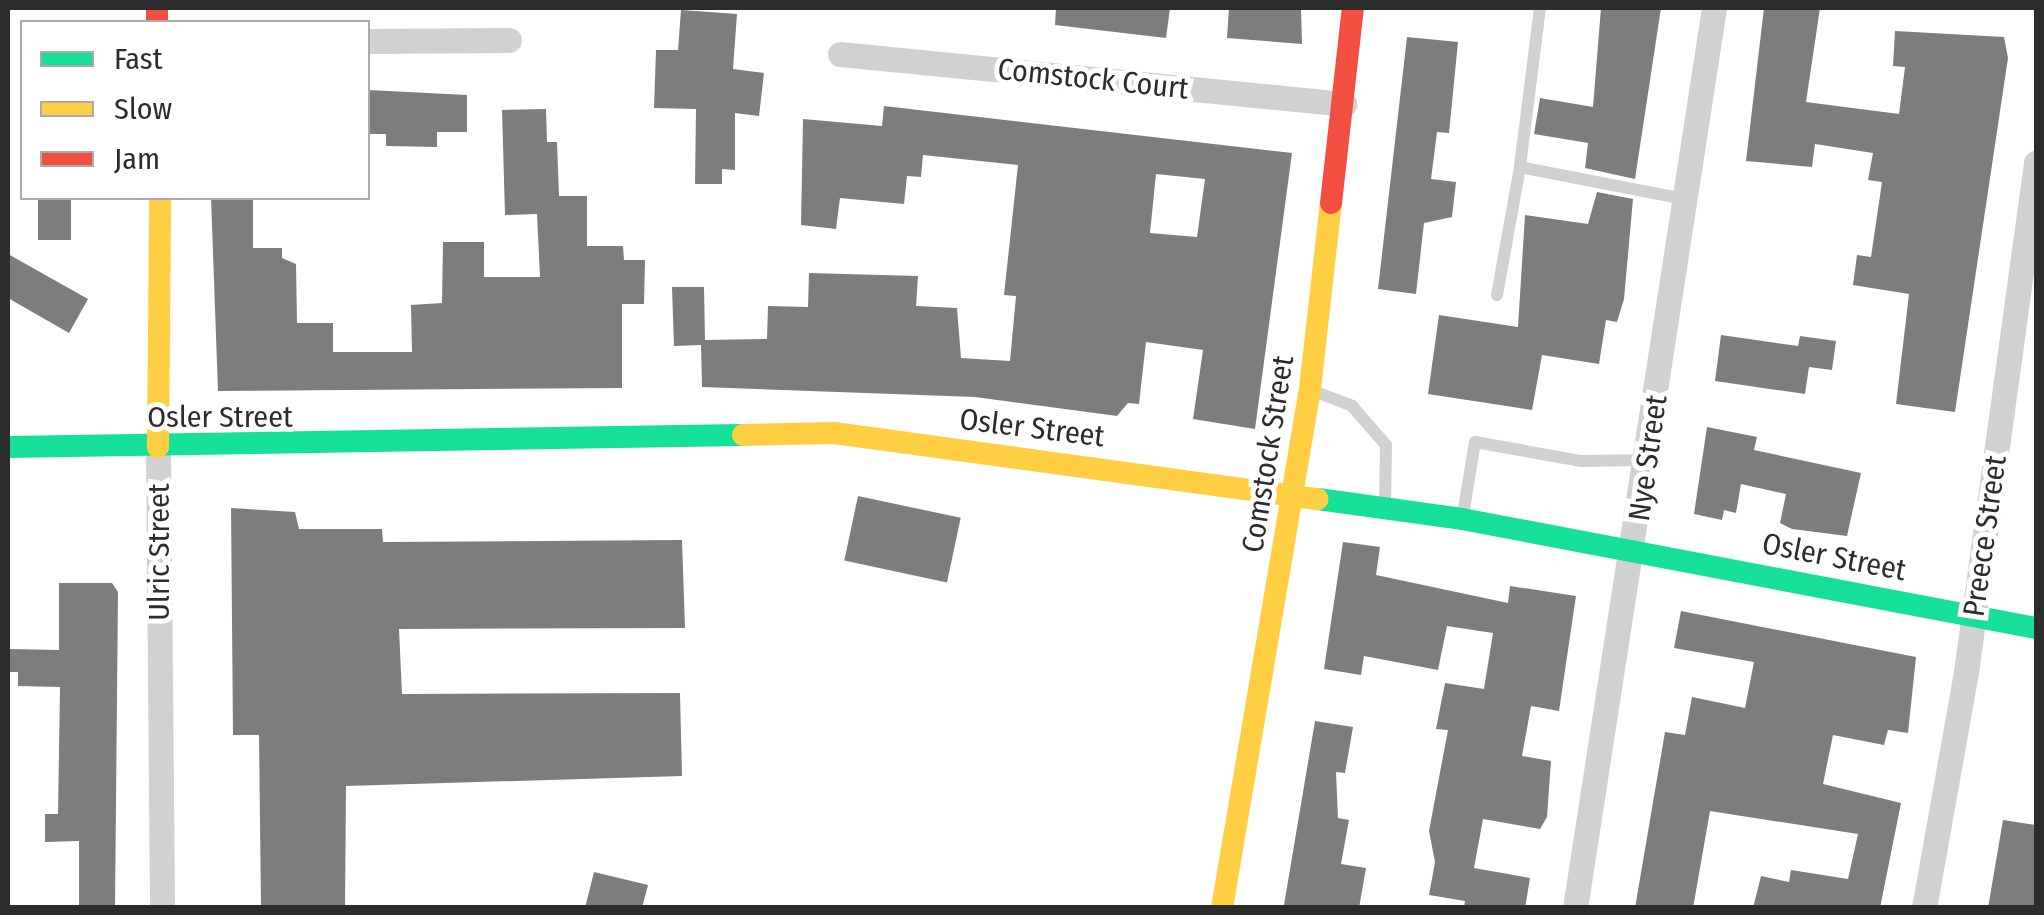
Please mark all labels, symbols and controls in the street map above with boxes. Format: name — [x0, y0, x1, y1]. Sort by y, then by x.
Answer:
legend — [20, 20, 370, 200]
text: Fast — [114, 41, 162, 77]
street label: Comstock Court — [996, 51, 1190, 107]
text: Slow — [114, 91, 172, 127]
text: Jam — [114, 141, 160, 177]
street label: Comstock Street — [1235, 353, 1301, 555]
street label: Nye Street — [1621, 393, 1675, 523]
street label: Osler Street — [147, 399, 293, 435]
street label: Osler Street — [958, 401, 1106, 455]
street label: Preece Street — [1956, 453, 2014, 619]
street label: Ulric Street — [141, 483, 177, 621]
street label: Osler Street — [1759, 525, 1909, 589]

